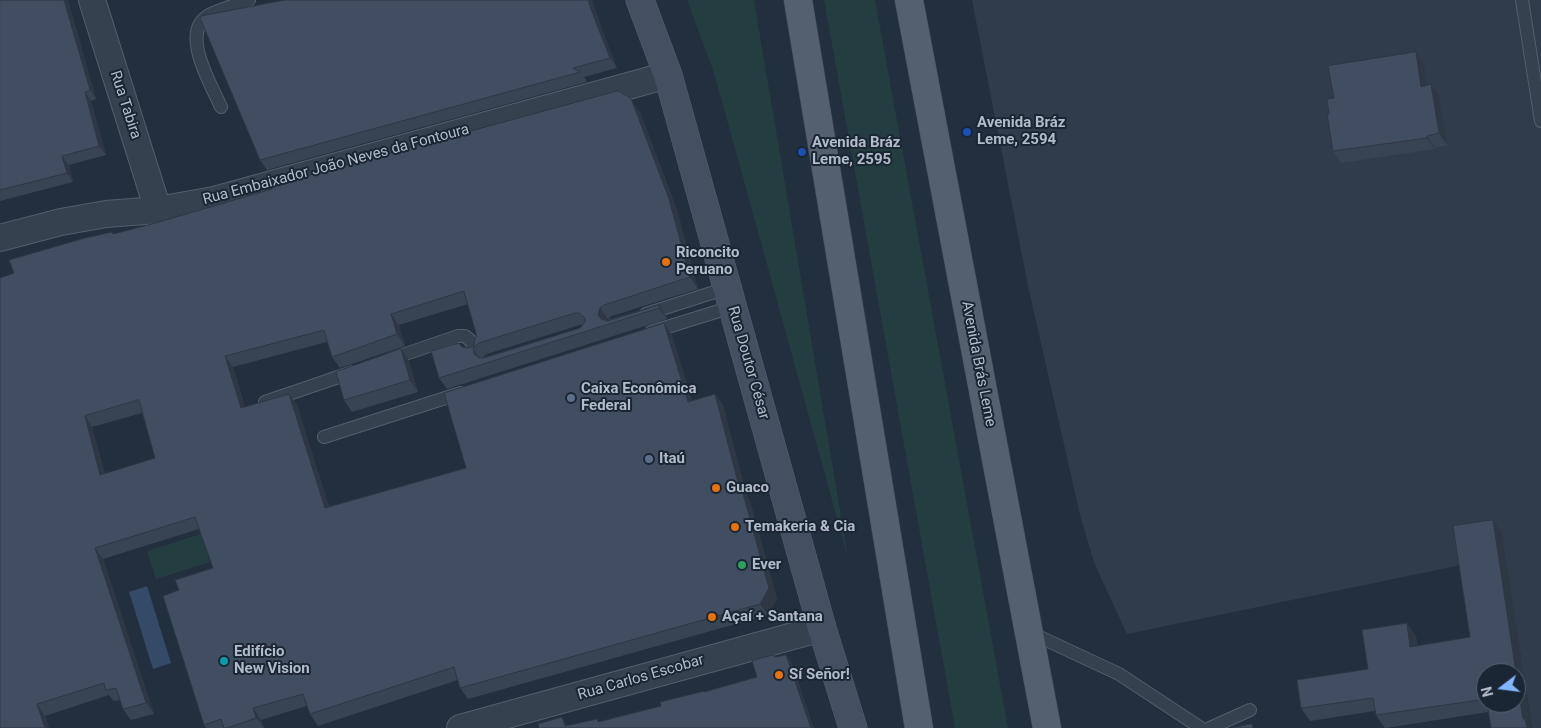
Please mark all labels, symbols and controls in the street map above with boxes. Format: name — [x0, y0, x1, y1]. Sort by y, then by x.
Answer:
street label: Rua Tabira — [106, 69, 144, 141]
place label: Avenida Bráz Leme, 2594 — [977, 114, 1065, 149]
street label: Rua Embaixador João Neves da Fontoura — [201, 121, 471, 209]
marker: Avenida Bráz Leme, 2594 — [961, 126, 973, 138]
place label: Avenida Bráz Leme, 2595 — [812, 134, 900, 169]
marker: Avenida Bráz Leme, 2595 — [796, 146, 808, 158]
place label: Riconcito Peruano — [676, 244, 739, 279]
marker: Riconcito Peruano — [660, 256, 672, 268]
street label: Avenida Brás Leme — [957, 300, 999, 428]
street label: Rua Doutor César — [723, 304, 773, 422]
place label: Caixa Econômica Federal — [581, 380, 696, 415]
marker: Caixa Econômica Federal — [565, 392, 577, 404]
place label: Itaú — [659, 450, 685, 468]
marker: Itaú — [643, 453, 655, 465]
place label: Guaco — [726, 479, 769, 497]
marker: Guaco — [710, 482, 722, 494]
place label: Temakeria & Cia — [745, 518, 855, 536]
marker: Temakeria & Cia — [729, 521, 741, 533]
place label: Ever — [752, 556, 781, 574]
marker: Ever — [736, 559, 748, 571]
place label: Açaí + Santana — [722, 608, 823, 626]
marker: Açaí + Santana — [706, 611, 718, 623]
place label: Edifício New Vision — [234, 643, 310, 678]
street label: Rua Carlos Escobar — [576, 651, 706, 705]
marker: Edifício New Vision — [218, 655, 230, 667]
north arrow — [1476, 663, 1526, 713]
place label: Sí Señor! — [789, 666, 850, 684]
marker: Sí Señor! — [773, 669, 785, 681]
text: N — [1478, 685, 1496, 698]

